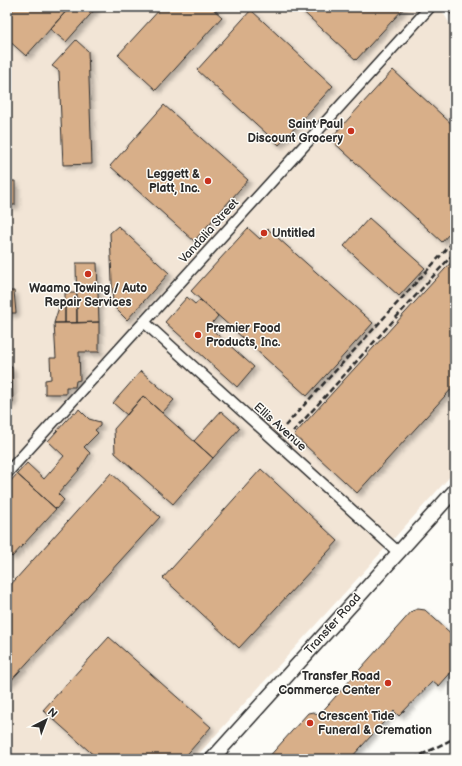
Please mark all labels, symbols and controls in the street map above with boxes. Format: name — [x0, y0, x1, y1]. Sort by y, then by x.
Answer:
place label: Saint Paul Discount Grocery — [248, 117, 343, 146]
marker: Saint Paul Discount Grocery — [346, 126, 356, 136]
place label: Leggett & Platt, Inc. — [147, 167, 200, 196]
marker: Leggett & Platt, Inc. — [203, 176, 213, 186]
street label: Vandalia Street — [176, 195, 242, 266]
place label: Untitled — [272, 226, 315, 241]
marker: Untitled — [259, 228, 269, 238]
marker: Waamo Towing / Auto Repair Services — [83, 269, 93, 279]
place label: Waamo Towing / Auto Repair Services — [29, 281, 147, 310]
place label: Premier Food Products, Inc. — [206, 321, 281, 350]
marker: Premier Food Products, Inc. — [193, 330, 203, 340]
street label: Ellis Avenue — [251, 400, 309, 454]
street label: Transfer Road — [302, 590, 364, 658]
place label: Transfer Road Commerce Center — [278, 669, 380, 698]
marker: Transfer Road Commerce Center — [383, 678, 393, 688]
north arrow — [26, 700, 66, 740]
text: N — [45, 705, 60, 721]
place label: Crescent Tide Funeral & Cremation — [318, 709, 432, 738]
marker: Crescent Tide Funeral & Cremation — [305, 718, 315, 728]

